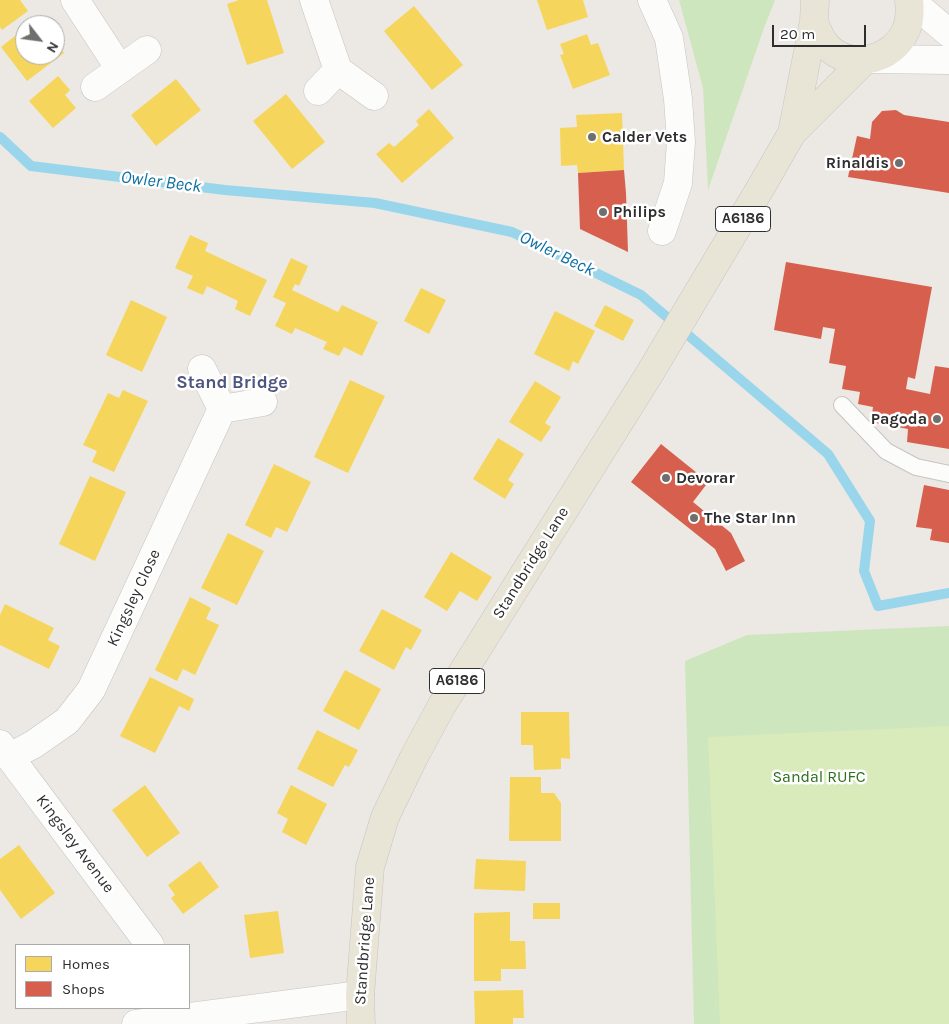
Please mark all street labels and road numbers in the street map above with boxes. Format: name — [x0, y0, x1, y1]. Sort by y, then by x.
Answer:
road number: A6186 — [716, 206, 770, 232]
street label: Standbridge Lane — [489, 503, 573, 623]
street label: Kingsley Close — [103, 546, 165, 650]
road number: A6186 — [430, 668, 484, 694]
street label: Kingsley Avenue — [32, 791, 118, 897]
street label: Standbridge Lane — [351, 876, 379, 1006]

